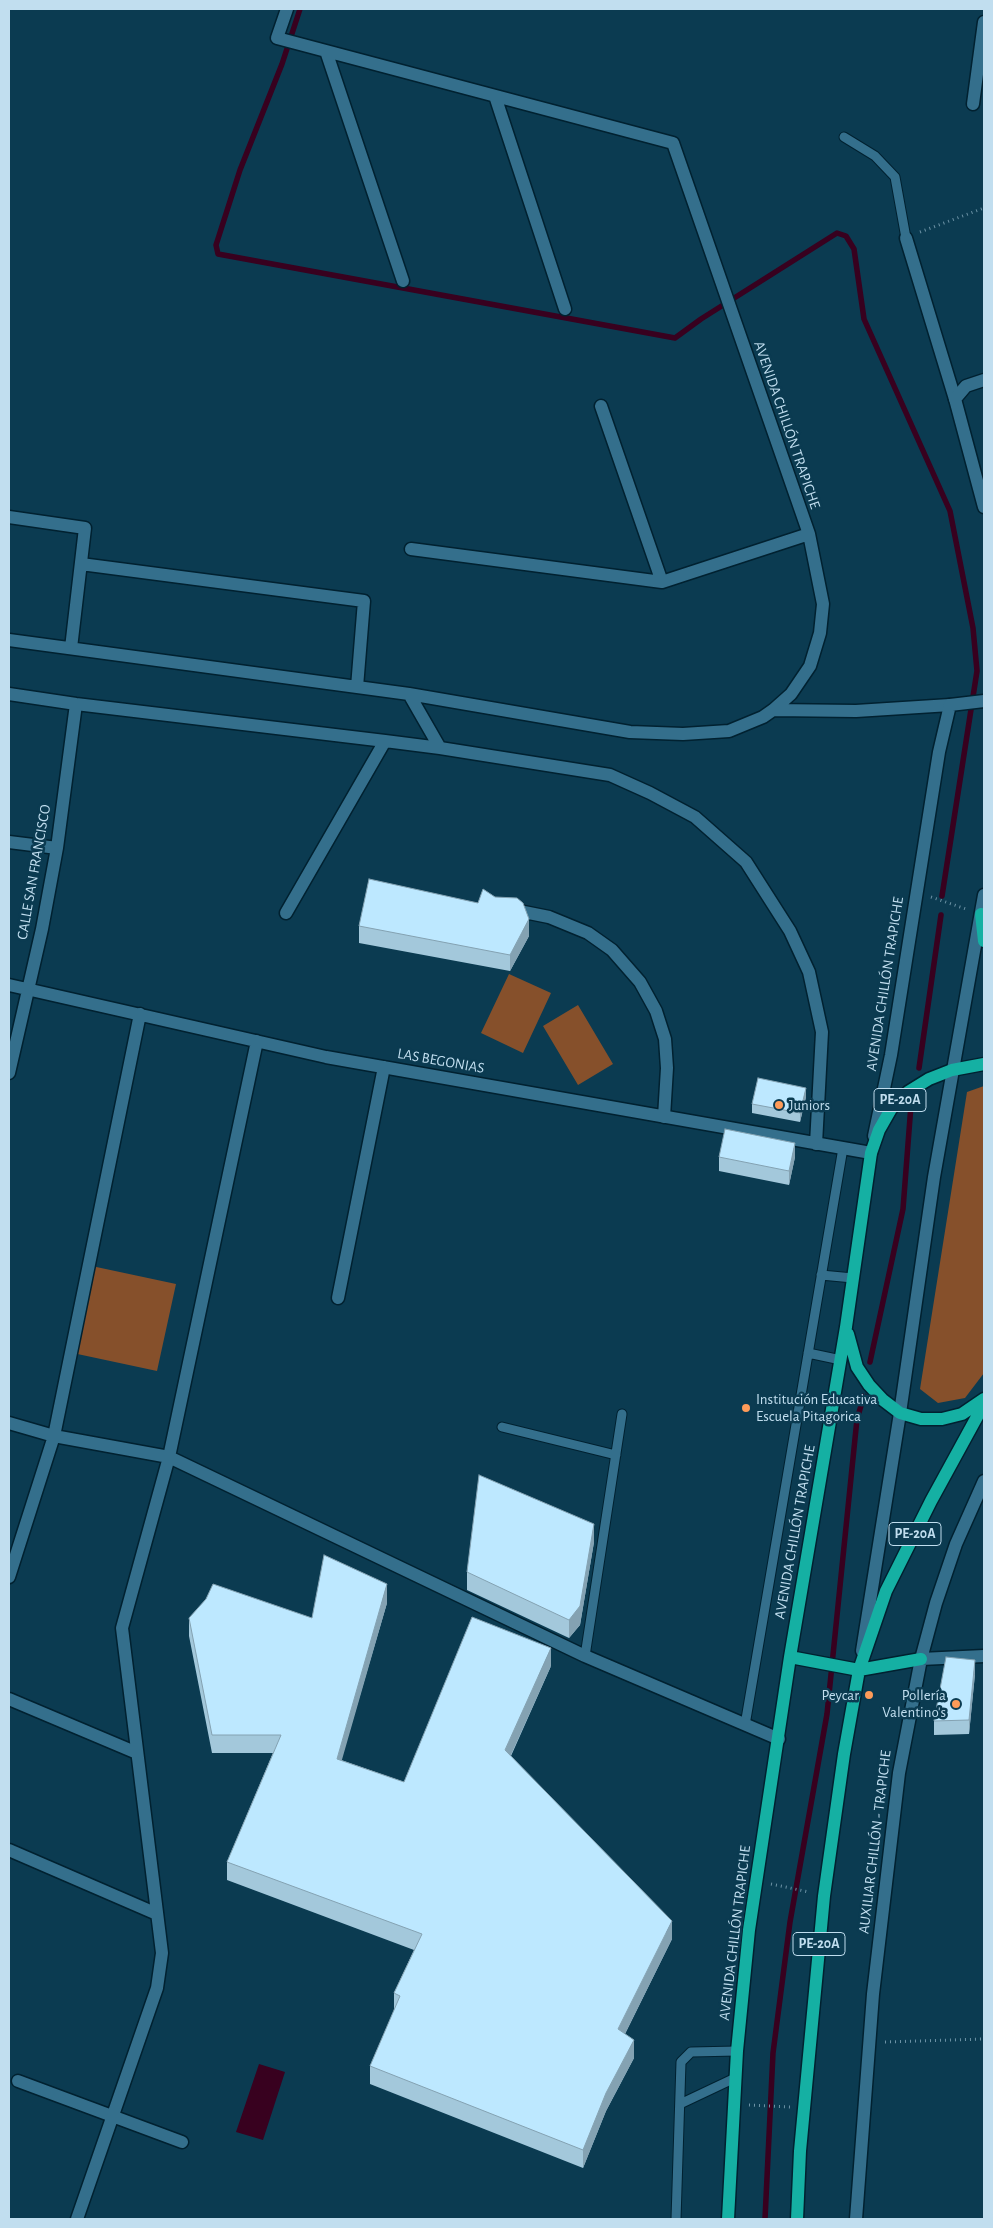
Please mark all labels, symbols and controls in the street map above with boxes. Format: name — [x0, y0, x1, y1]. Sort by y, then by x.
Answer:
street label: AVENIDA CHILLÓN TRAPICHE — [750, 339, 824, 511]
street label: CALLE SAN FRANCISCO — [13, 803, 55, 941]
street label: AVENIDA CHILLÓN TRAPICHE — [862, 895, 908, 1073]
street label: LAS BEGONIAS — [396, 1044, 486, 1078]
road number: PE-20A — [874, 1088, 926, 1112]
place label: Juniors — [789, 1096, 830, 1114]
marker: Juniors — [773, 1099, 785, 1111]
place label: Institución Educativa Escuela Pitagorica — [756, 1390, 877, 1425]
marker: Institución Educativa Escuela Pitagorica — [740, 1402, 752, 1414]
street label: AVENIDA CHILLÓN TRAPICHE — [771, 1444, 819, 1620]
road number: PE-20A — [889, 1522, 941, 1546]
place label: Peycar — [821, 1686, 859, 1704]
place label: Pollería Valentino's — [882, 1686, 946, 1721]
marker: Peycar — [863, 1689, 875, 1701]
marker: Pollería Valentino's — [950, 1698, 962, 1710]
street label: AUXILIAR CHILLÓN - TRAPICHE — [855, 1749, 895, 1935]
street label: AVENIDA CHILLÓN TRAPICHE — [715, 1844, 755, 2022]
road number: PE-20A — [793, 1932, 845, 1956]

